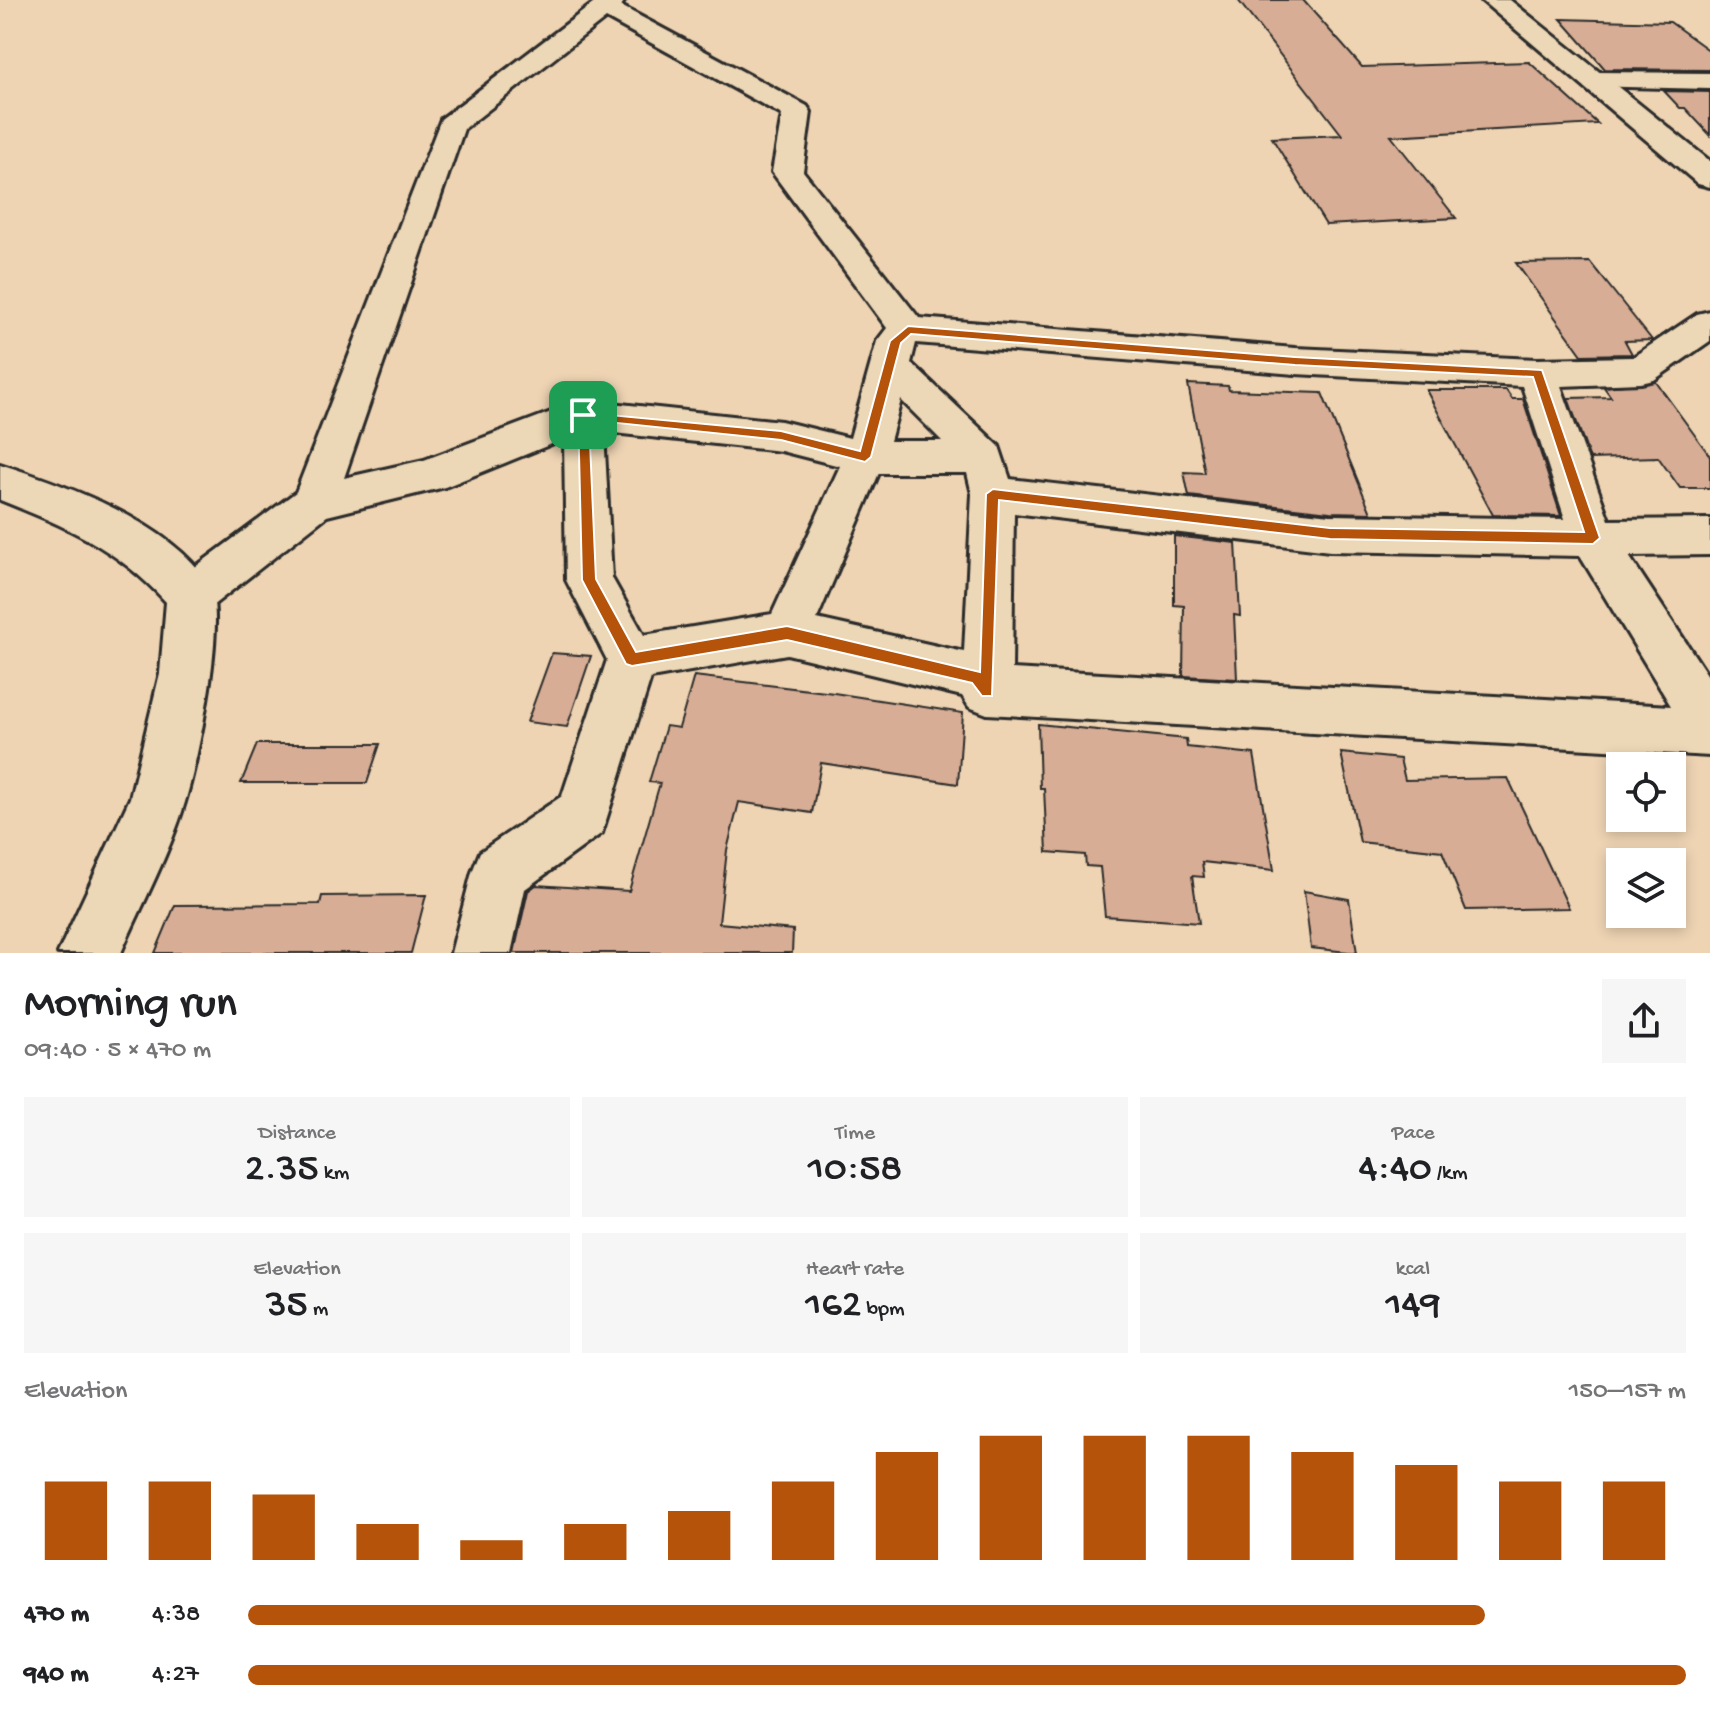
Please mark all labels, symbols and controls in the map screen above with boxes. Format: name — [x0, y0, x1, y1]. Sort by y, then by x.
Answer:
pin — [549, 381, 617, 449]
icon: arrive — [561, 393, 605, 437]
map controls — [1606, 752, 1686, 928]
button: locate — [1606, 752, 1686, 832]
button: layers — [1606, 848, 1686, 928]
button: share — [1602, 979, 1686, 1063]
text: Morning run — [24, 980, 237, 1032]
text: 09:40 · 5 × 470 m — [24, 1036, 211, 1067]
text: Distance — [258, 1121, 336, 1147]
text: Time — [835, 1121, 875, 1147]
text: Pace — [1391, 1121, 1435, 1147]
text: 2.35 — [245, 1147, 319, 1194]
text: 10:58 — [808, 1147, 902, 1194]
text: 4:40 — [1358, 1147, 1432, 1194]
text: km — [319, 1161, 349, 1187]
text: /km — [1432, 1161, 1468, 1187]
text: Elevation — [253, 1257, 341, 1283]
text: Heart rate — [806, 1257, 904, 1283]
text: kcal — [1396, 1257, 1430, 1283]
text: 35 — [266, 1283, 307, 1330]
text: 162 — [805, 1283, 861, 1330]
text: 149 — [1385, 1283, 1441, 1330]
text: m — [307, 1297, 328, 1323]
text: bpm — [861, 1297, 905, 1323]
text: Elevation — [24, 1377, 127, 1408]
text: 150–157 m — [1569, 1377, 1686, 1408]
text: 470 m — [24, 1600, 89, 1631]
text: 4:38 — [152, 1600, 200, 1631]
text: 940 m — [24, 1660, 89, 1691]
text: 4:27 — [152, 1660, 199, 1691]

